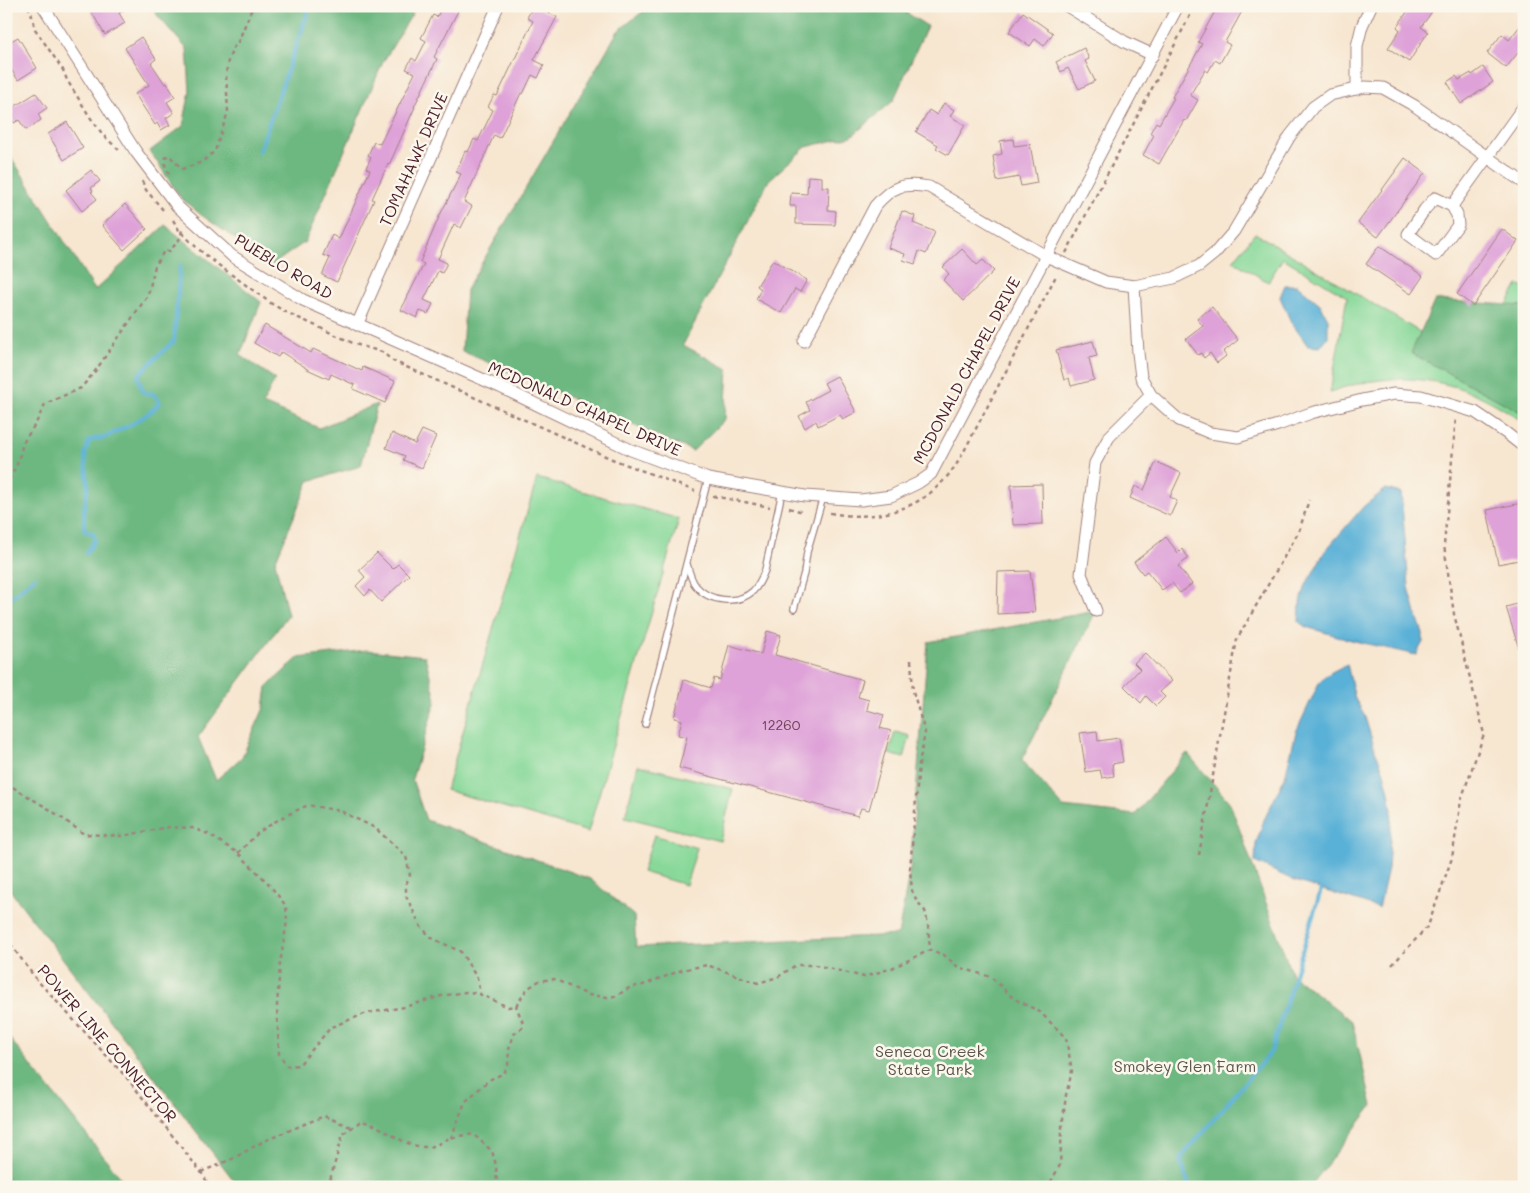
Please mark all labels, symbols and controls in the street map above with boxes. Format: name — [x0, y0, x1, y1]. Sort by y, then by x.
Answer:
street label: TOMAHAWK DRIVE — [374, 89, 452, 229]
street label: PUEBLO ROAD — [231, 228, 337, 304]
street label: MCDONALD CHAPEL DRIVE — [908, 273, 1024, 467]
street label: MCDONALD CHAPEL DRIVE — [485, 356, 685, 460]
house number: 12260 — [762, 715, 801, 734]
street label: POWER LINE CONNECTOR — [34, 960, 182, 1126]
park label: Seneca Creek State Park — [875, 1040, 985, 1079]
park label: Smokey Glen Farm — [1114, 1055, 1256, 1076]

